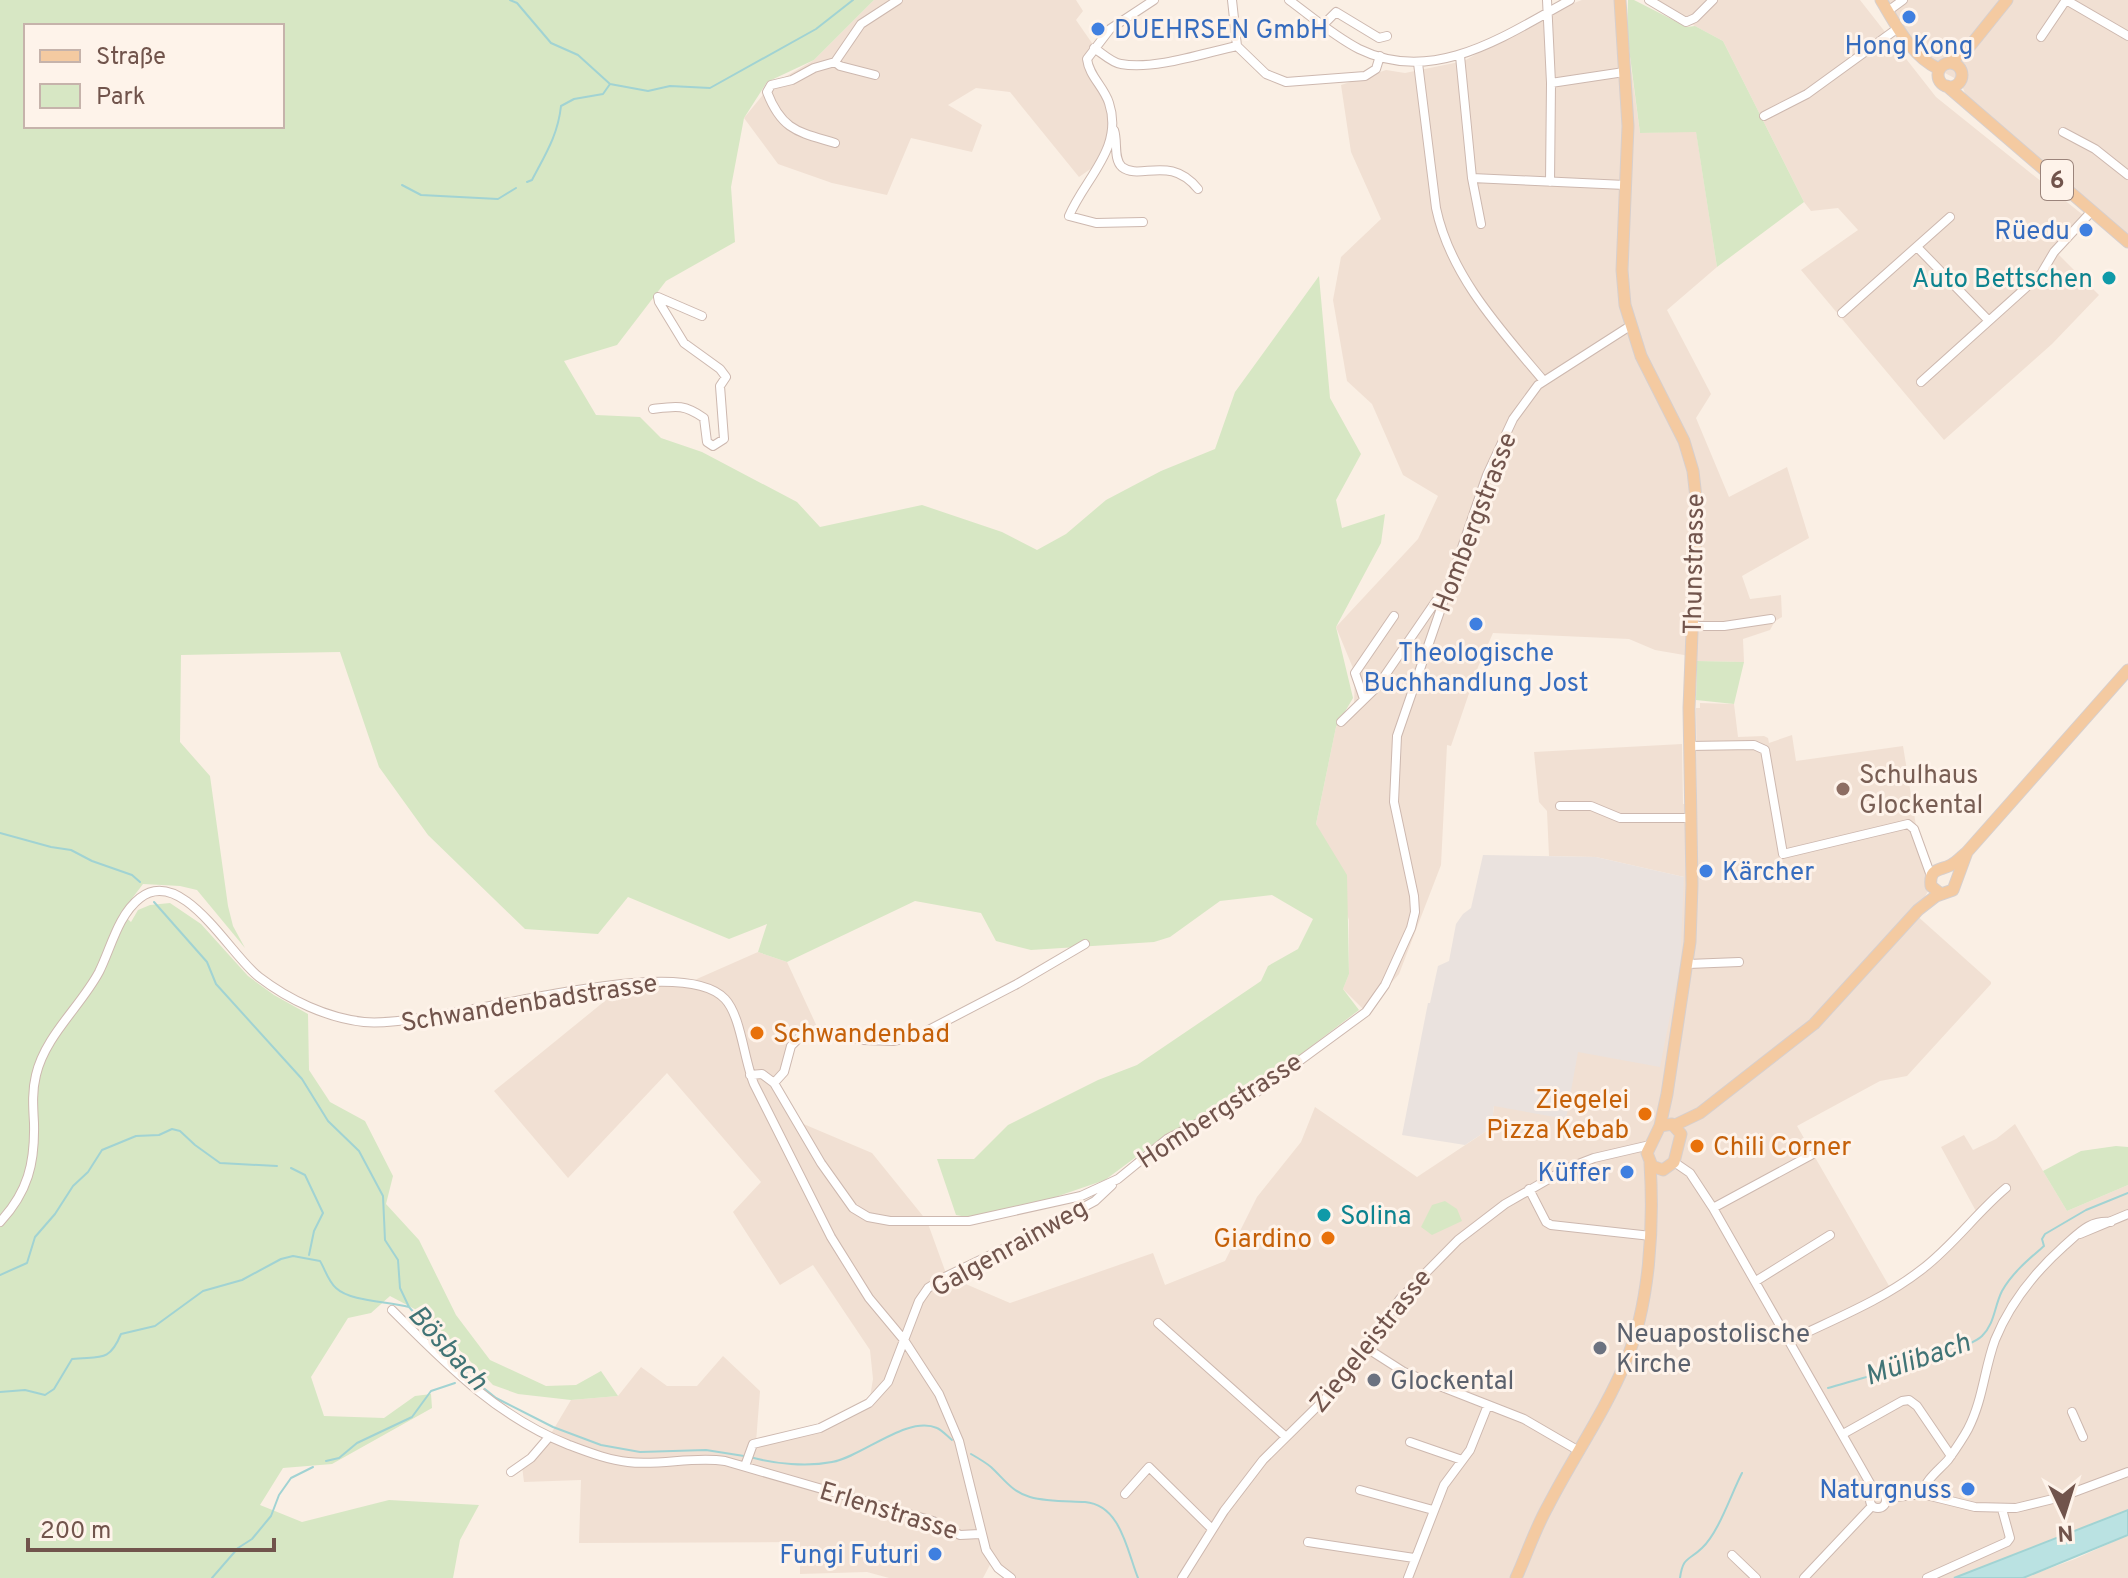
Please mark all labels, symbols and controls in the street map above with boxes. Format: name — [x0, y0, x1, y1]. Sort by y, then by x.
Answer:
marker: Hong Kong — [1900, 8, 1918, 26]
place label: DUEHRSEN GmbH — [1114, 15, 1328, 48]
marker: DUEHRSEN GmbH — [1089, 20, 1107, 38]
legend — [24, 24, 284, 128]
place label: Hong Kong — [1845, 31, 1973, 64]
text: Straße — [96, 43, 166, 73]
text: Park — [96, 83, 146, 113]
road number: 6 — [2041, 160, 2073, 200]
place label: Rüedu — [1994, 216, 2070, 249]
marker: Rüedu — [2077, 221, 2095, 239]
place label: Auto Bettschen — [1912, 264, 2093, 297]
marker: Auto Bettschen — [2100, 269, 2118, 287]
street label: Hombergstrasse — [1427, 428, 1526, 618]
street label: Thunstrasse — [1678, 493, 1713, 635]
marker: Theologische Buchhandlung Jost — [1467, 615, 1485, 633]
place label: Theologische Buchhandlung Jost — [1363, 638, 1589, 701]
place label: Schulhaus Glockental — [1859, 760, 1983, 823]
marker: Schulhaus Glockental — [1834, 780, 1852, 798]
place label: Kärcher — [1722, 857, 1814, 890]
marker: Kärcher — [1697, 862, 1715, 880]
street label: Schwandenbadstrasse — [399, 968, 660, 1041]
place label: Schwandenbad — [773, 1019, 950, 1052]
marker: Schwandenbad — [748, 1024, 766, 1042]
street label: Hombergstrasse — [1132, 1046, 1309, 1178]
place label: Ziegelei Pizza Kebab — [1486, 1085, 1629, 1148]
marker: Ziegelei Pizza Kebab — [1636, 1105, 1654, 1123]
place label: Chili Corner — [1713, 1132, 1851, 1165]
marker: Chili Corner — [1688, 1137, 1706, 1155]
place label: Küffer — [1537, 1158, 1611, 1191]
marker: Küffer — [1618, 1163, 1636, 1181]
street label: Galgenrainweg — [926, 1193, 1094, 1306]
place label: Solina — [1340, 1201, 1411, 1234]
marker: Solina — [1315, 1206, 1333, 1224]
place label: Giardino — [1213, 1224, 1312, 1257]
marker: Giardino — [1319, 1229, 1337, 1247]
street label: Ziegeleistrasse — [1304, 1263, 1440, 1420]
water label: Bösbach — [399, 1299, 495, 1399]
place label: Neuapostolische Kirche — [1616, 1319, 1810, 1382]
water label: Mülibach — [1860, 1326, 1976, 1396]
marker: Neuapostolische Kirche — [1591, 1339, 1609, 1357]
place label: Glockental — [1390, 1366, 1514, 1399]
marker: Glockental — [1365, 1371, 1383, 1389]
north arrow — [2024, 1474, 2104, 1554]
place label: Naturgnuss — [1819, 1475, 1952, 1508]
street label: Erlenstrasse — [815, 1476, 962, 1549]
marker: Naturgnuss — [1959, 1480, 1977, 1498]
scale bar — [28, 1502, 274, 1552]
text: 200 m — [40, 1517, 111, 1547]
text: N — [2056, 1517, 2074, 1545]
place label: Fungi Futuri — [779, 1540, 919, 1573]
marker: Fungi Futuri — [926, 1545, 944, 1563]

